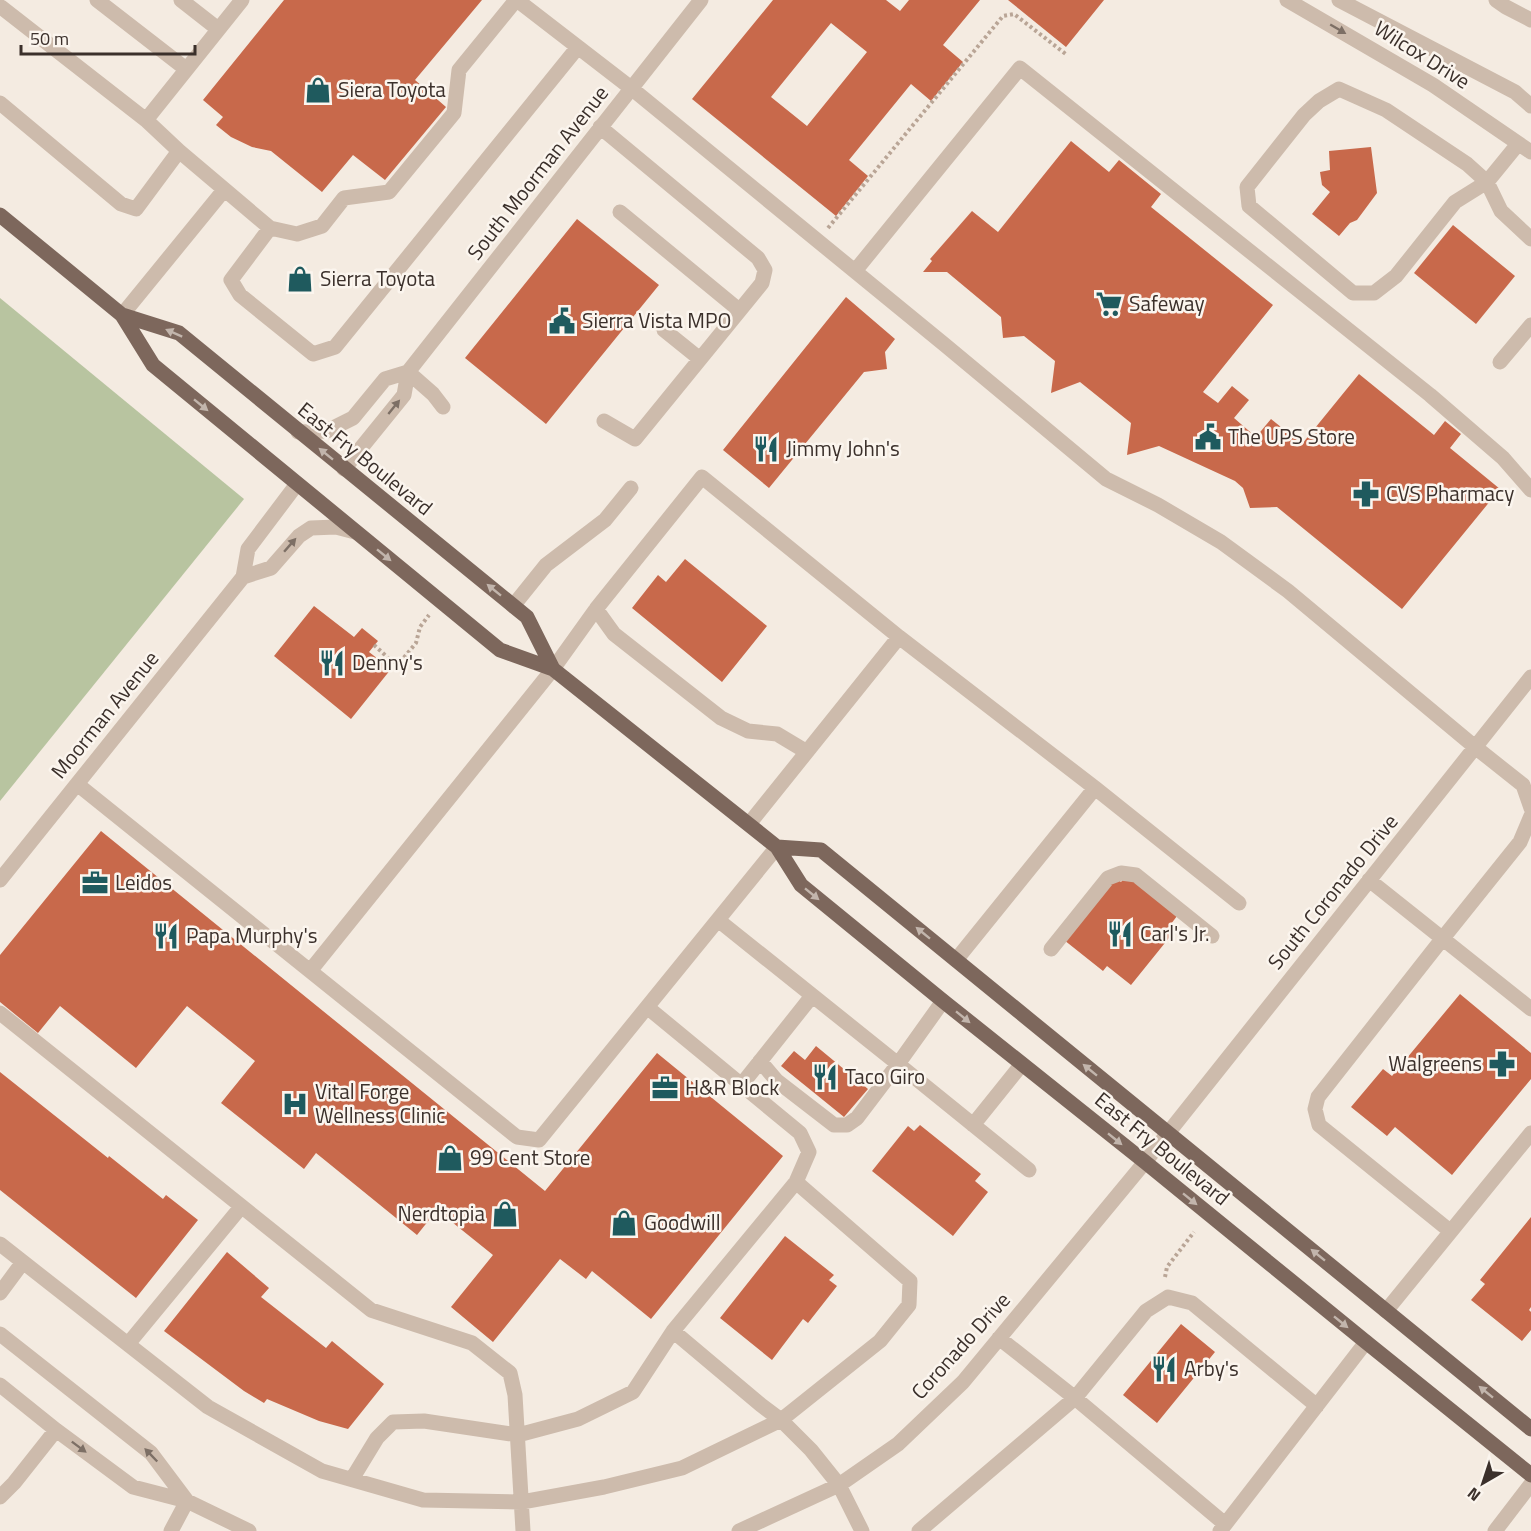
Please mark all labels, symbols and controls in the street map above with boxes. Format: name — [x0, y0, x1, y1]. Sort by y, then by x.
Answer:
street label: Wilcox Drive — [1368, 12, 1477, 96]
scale bar — [21, 18, 195, 56]
one-way arrow — [1330, 24, 1347, 34]
text: 50 m — [30, 25, 69, 52]
place label: Siera Toyota — [338, 73, 446, 105]
shop icon: Siera Toyota — [303, 75, 333, 105]
street label: South Moorman Avenue — [459, 78, 616, 266]
place label: Sierra Toyota — [320, 262, 436, 294]
shop icon: Sierra Toyota — [285, 264, 315, 294]
place label: Safeway — [1129, 287, 1205, 319]
supermarket icon: Safeway — [1094, 289, 1124, 319]
place label: Sierra Vista MPO — [582, 304, 731, 336]
public building icon: Sierra Vista MPO — [547, 306, 577, 336]
one-way arrow — [165, 328, 183, 338]
street label: East Fry Boulevard — [291, 394, 440, 523]
one-way arrow — [193, 398, 208, 411]
one-way arrow — [388, 399, 401, 415]
place label: The UPS Store — [1228, 420, 1355, 452]
public building icon: The UPS Store — [1193, 422, 1223, 452]
place label: Jimmy John's — [786, 432, 900, 464]
restaurant icon: Jimmy John's — [751, 434, 781, 464]
one-way arrow — [318, 448, 334, 461]
place label: CVS Pharmacy — [1386, 477, 1514, 509]
pharmacy icon: CVS Pharmacy — [1351, 479, 1381, 509]
one-way arrow — [283, 538, 297, 553]
one-way arrow — [376, 549, 392, 562]
one-way arrow — [486, 584, 502, 597]
street label: Moorman Avenue — [42, 643, 166, 785]
place label: Denny's — [352, 646, 423, 678]
restaurant icon: Denny's — [317, 648, 347, 678]
street label: South Coronado Drive — [1259, 807, 1405, 976]
place label: Leidos — [115, 866, 172, 898]
office icon: Leidos — [80, 868, 110, 898]
one-way arrow — [804, 887, 820, 900]
place label: Carl's Jr. — [1140, 917, 1209, 949]
place label: Papa Murphy's — [186, 919, 318, 951]
restaurant icon: Carl's Jr. — [1105, 919, 1135, 949]
restaurant icon: Papa Murphy's — [151, 921, 181, 951]
one-way arrow — [916, 927, 931, 940]
one-way arrow — [955, 1010, 971, 1023]
place label: Walgreens — [1388, 1047, 1482, 1079]
pharmacy icon: Walgreens — [1487, 1049, 1517, 1079]
place label: Taco Giro — [845, 1060, 925, 1092]
restaurant icon: Taco Giro — [810, 1062, 840, 1092]
one-way arrow — [1082, 1063, 1098, 1076]
place label: H&R Block — [685, 1071, 779, 1103]
office icon: H&R Block — [650, 1073, 680, 1103]
place label: Vital Forge Wellness Clinic — [315, 1075, 445, 1131]
street label: East Fry Boulevard — [1088, 1084, 1237, 1213]
hospital icon: Vital Forge Wellness Clinic — [280, 1089, 310, 1119]
one-way arrow — [1108, 1132, 1123, 1144]
place label: 99 Cent Store — [470, 1141, 590, 1173]
shop icon: 99 Cent Store — [435, 1143, 465, 1173]
one-way arrow — [1183, 1192, 1198, 1204]
place label: Nerdtopia — [398, 1197, 485, 1229]
shop icon: Nerdtopia — [490, 1199, 520, 1229]
place label: Goodwill — [644, 1206, 721, 1238]
shop icon: Goodwill — [609, 1208, 639, 1238]
one-way arrow — [1311, 1250, 1326, 1262]
street label: Coronado Drive — [903, 1284, 1017, 1406]
one-way arrow — [1333, 1316, 1349, 1329]
place label: Arby's — [1184, 1352, 1239, 1384]
restaurant icon: Arby's — [1149, 1354, 1179, 1384]
one-way arrow — [1478, 1387, 1493, 1399]
one-way arrow — [72, 1440, 87, 1452]
one-way arrow — [144, 1447, 158, 1462]
north arrow — [1453, 1453, 1513, 1513]
text: N — [1462, 1482, 1485, 1507]

